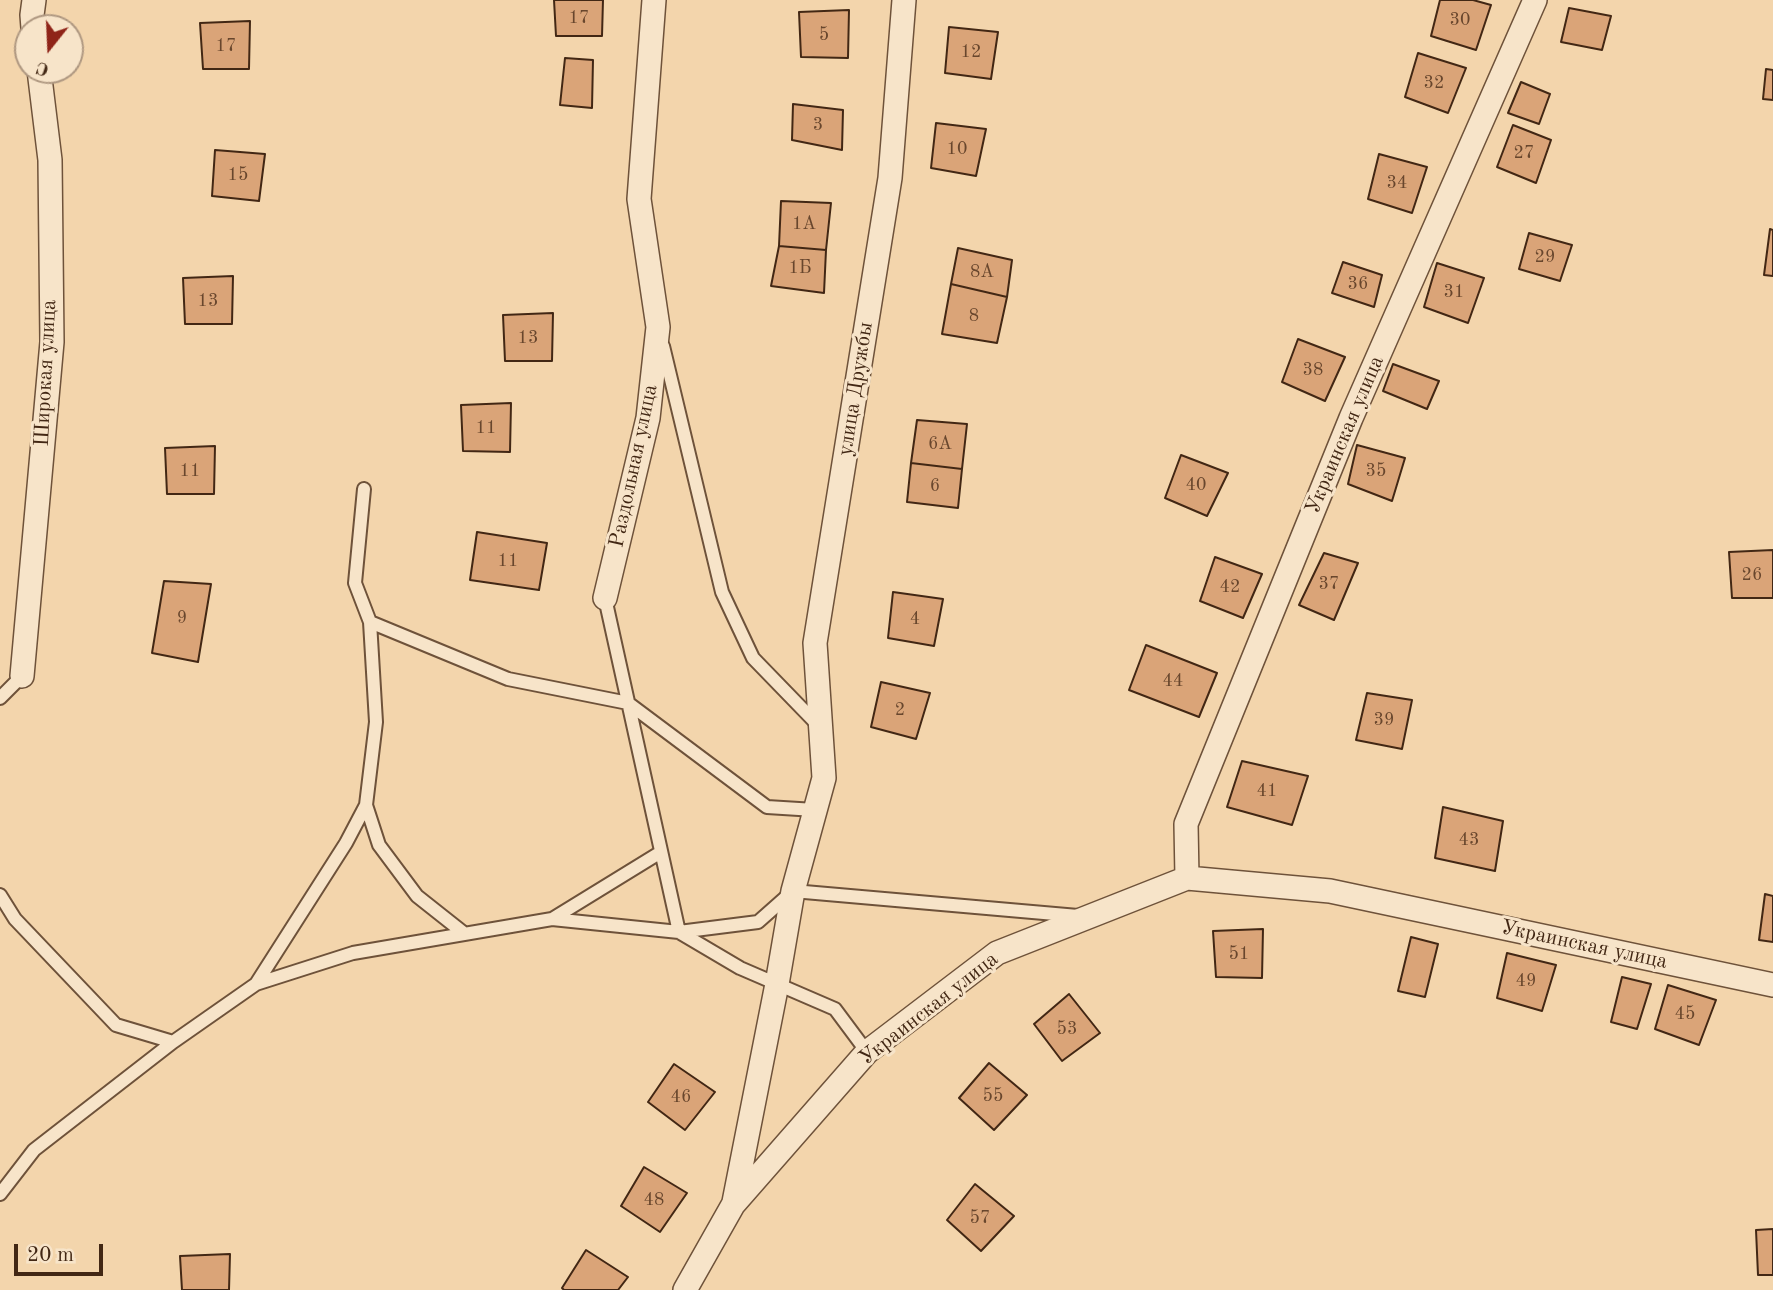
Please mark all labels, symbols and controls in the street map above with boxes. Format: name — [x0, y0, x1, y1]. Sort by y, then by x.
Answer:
house number: 17 — [569, 7, 589, 29]
house number: 30 — [1450, 9, 1470, 31]
north arrow — [14, 14, 84, 84]
house number: 5 — [819, 24, 829, 46]
house number: 17 — [216, 35, 236, 57]
house number: 12 — [961, 41, 981, 63]
text: С — [34, 57, 52, 79]
house number: 32 — [1424, 72, 1444, 94]
house number: 3 — [813, 114, 823, 136]
house number: 10 — [947, 138, 967, 160]
house number: 27 — [1514, 142, 1534, 164]
house number: 15 — [228, 164, 248, 186]
house number: 34 — [1387, 172, 1407, 194]
house number: 1А — [792, 213, 816, 235]
house number: 29 — [1535, 246, 1555, 268]
house number: 1Б — [788, 257, 812, 279]
house number: 8А — [970, 261, 994, 283]
house number: 36 — [1348, 273, 1368, 295]
house number: 31 — [1444, 281, 1464, 303]
house number: 13 — [198, 290, 218, 312]
street label: Широкая улица — [30, 299, 62, 447]
house number: 8 — [969, 305, 979, 327]
street label: улица Дружбы — [833, 320, 879, 458]
house number: 13 — [518, 327, 538, 349]
street label: Украинская улица — [1300, 352, 1390, 518]
house number: 38 — [1303, 359, 1323, 381]
street label: Раздольная улица — [604, 382, 664, 550]
house number: 11 — [476, 417, 496, 439]
house number: 6А — [928, 433, 952, 455]
house number: 11 — [180, 460, 200, 482]
house number: 35 — [1366, 460, 1386, 482]
house number: 40 — [1186, 474, 1206, 496]
house number: 6 — [930, 475, 940, 497]
house number: 11 — [498, 550, 518, 572]
house number: 26 — [1742, 564, 1762, 586]
house number: 37 — [1319, 573, 1339, 595]
house number: 42 — [1220, 576, 1240, 598]
house number: 9 — [177, 607, 187, 629]
house number: 4 — [910, 608, 920, 630]
house number: 44 — [1163, 670, 1183, 692]
house number: 2 — [895, 699, 905, 721]
house number: 39 — [1374, 709, 1394, 731]
house number: 41 — [1257, 780, 1277, 802]
house number: 43 — [1459, 829, 1479, 851]
street label: Украинская улица — [1498, 915, 1670, 975]
house number: 51 — [1229, 943, 1249, 965]
street label: Украинская улица — [854, 947, 1004, 1071]
house number: 49 — [1516, 970, 1536, 992]
house number: 45 — [1675, 1003, 1695, 1025]
house number: 53 — [1057, 1018, 1077, 1040]
house number: 55 — [983, 1085, 1003, 1107]
house number: 46 — [671, 1086, 691, 1108]
house number: 48 — [644, 1189, 664, 1211]
house number: 57 — [970, 1207, 990, 1229]
scale bar — [18, 1230, 107, 1274]
text: 20 m — [27, 1245, 74, 1266]

